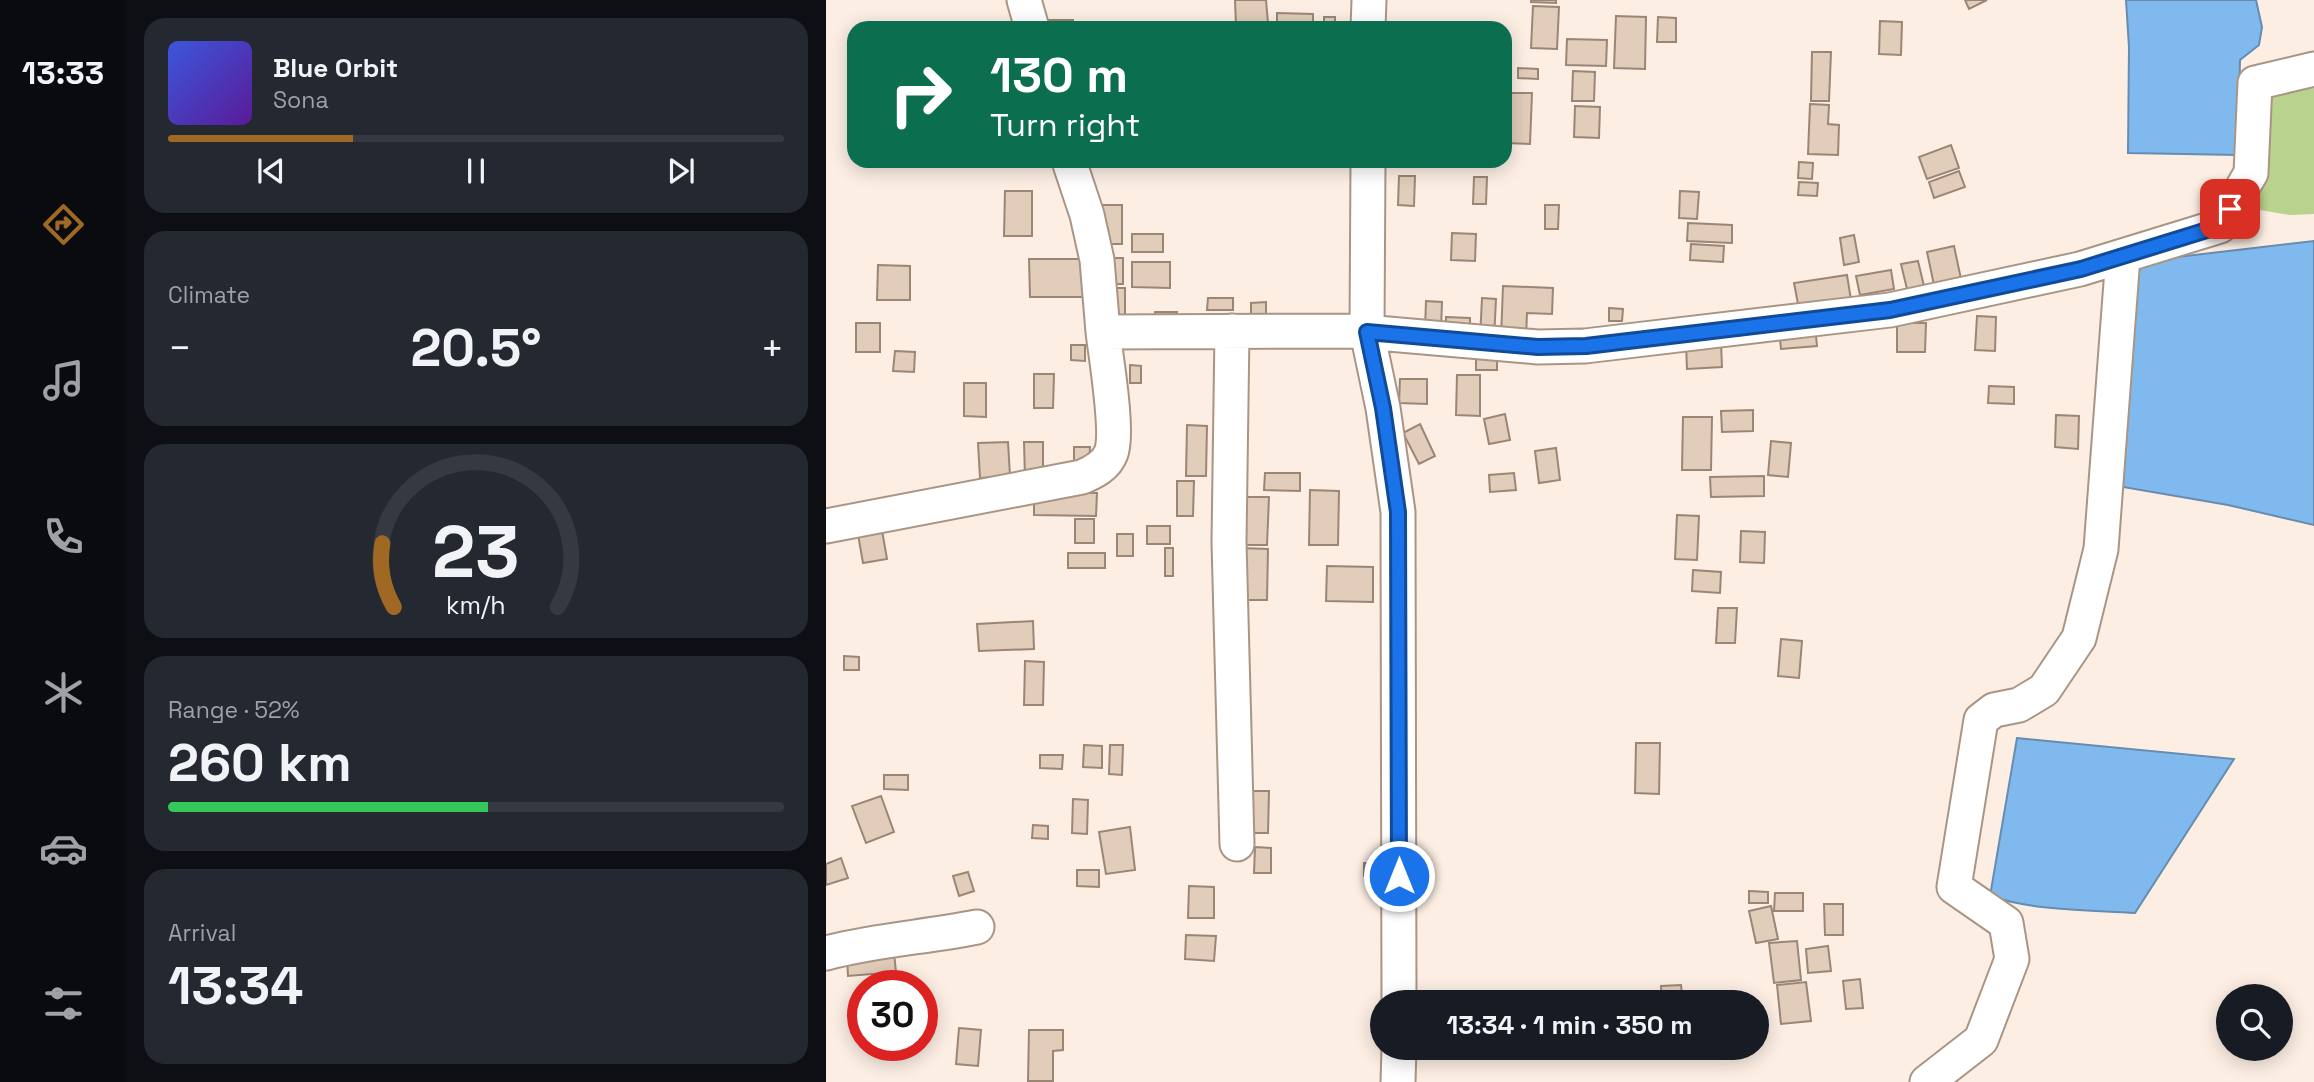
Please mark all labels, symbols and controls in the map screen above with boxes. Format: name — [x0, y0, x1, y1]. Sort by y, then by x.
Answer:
text: 130 m — [990, 44, 1128, 106]
icon: right — [875, 49, 966, 140]
text: Blue Orbit — [273, 51, 398, 85]
text: 13:33 — [22, 53, 104, 93]
text: Sona — [273, 85, 329, 115]
text: Turn right — [990, 105, 1140, 145]
icon: previous — [252, 152, 290, 190]
icon: pause — [457, 152, 495, 190]
icon: next — [662, 152, 700, 190]
pin — [2200, 179, 2260, 239]
icon: arrive — [2211, 190, 2249, 228]
icon: directions — [39, 200, 88, 249]
text: Climate — [168, 280, 250, 310]
text: 20.5° — [410, 315, 542, 381]
text: − — [168, 324, 192, 372]
text: + — [760, 324, 784, 372]
icon: music — [39, 356, 88, 405]
text: 23 — [432, 505, 520, 598]
icon: phone — [39, 512, 88, 561]
text: km/h — [446, 589, 506, 621]
icon: climate — [39, 668, 88, 717]
text: Range · 52% — [168, 695, 300, 725]
text: 260 km — [168, 730, 352, 796]
icon: car — [39, 824, 88, 873]
position arrow — [1362, 839, 1436, 913]
text: Arrival — [168, 918, 236, 948]
text: 13:34 — [168, 953, 303, 1019]
speed limit sign: 30 — [847, 970, 938, 1061]
icon: filters — [39, 979, 88, 1028]
map controls — [2216, 984, 2293, 1061]
button: search — [2216, 984, 2293, 1061]
text: 13:34 · 1 min · 350 m — [1447, 1008, 1692, 1042]

